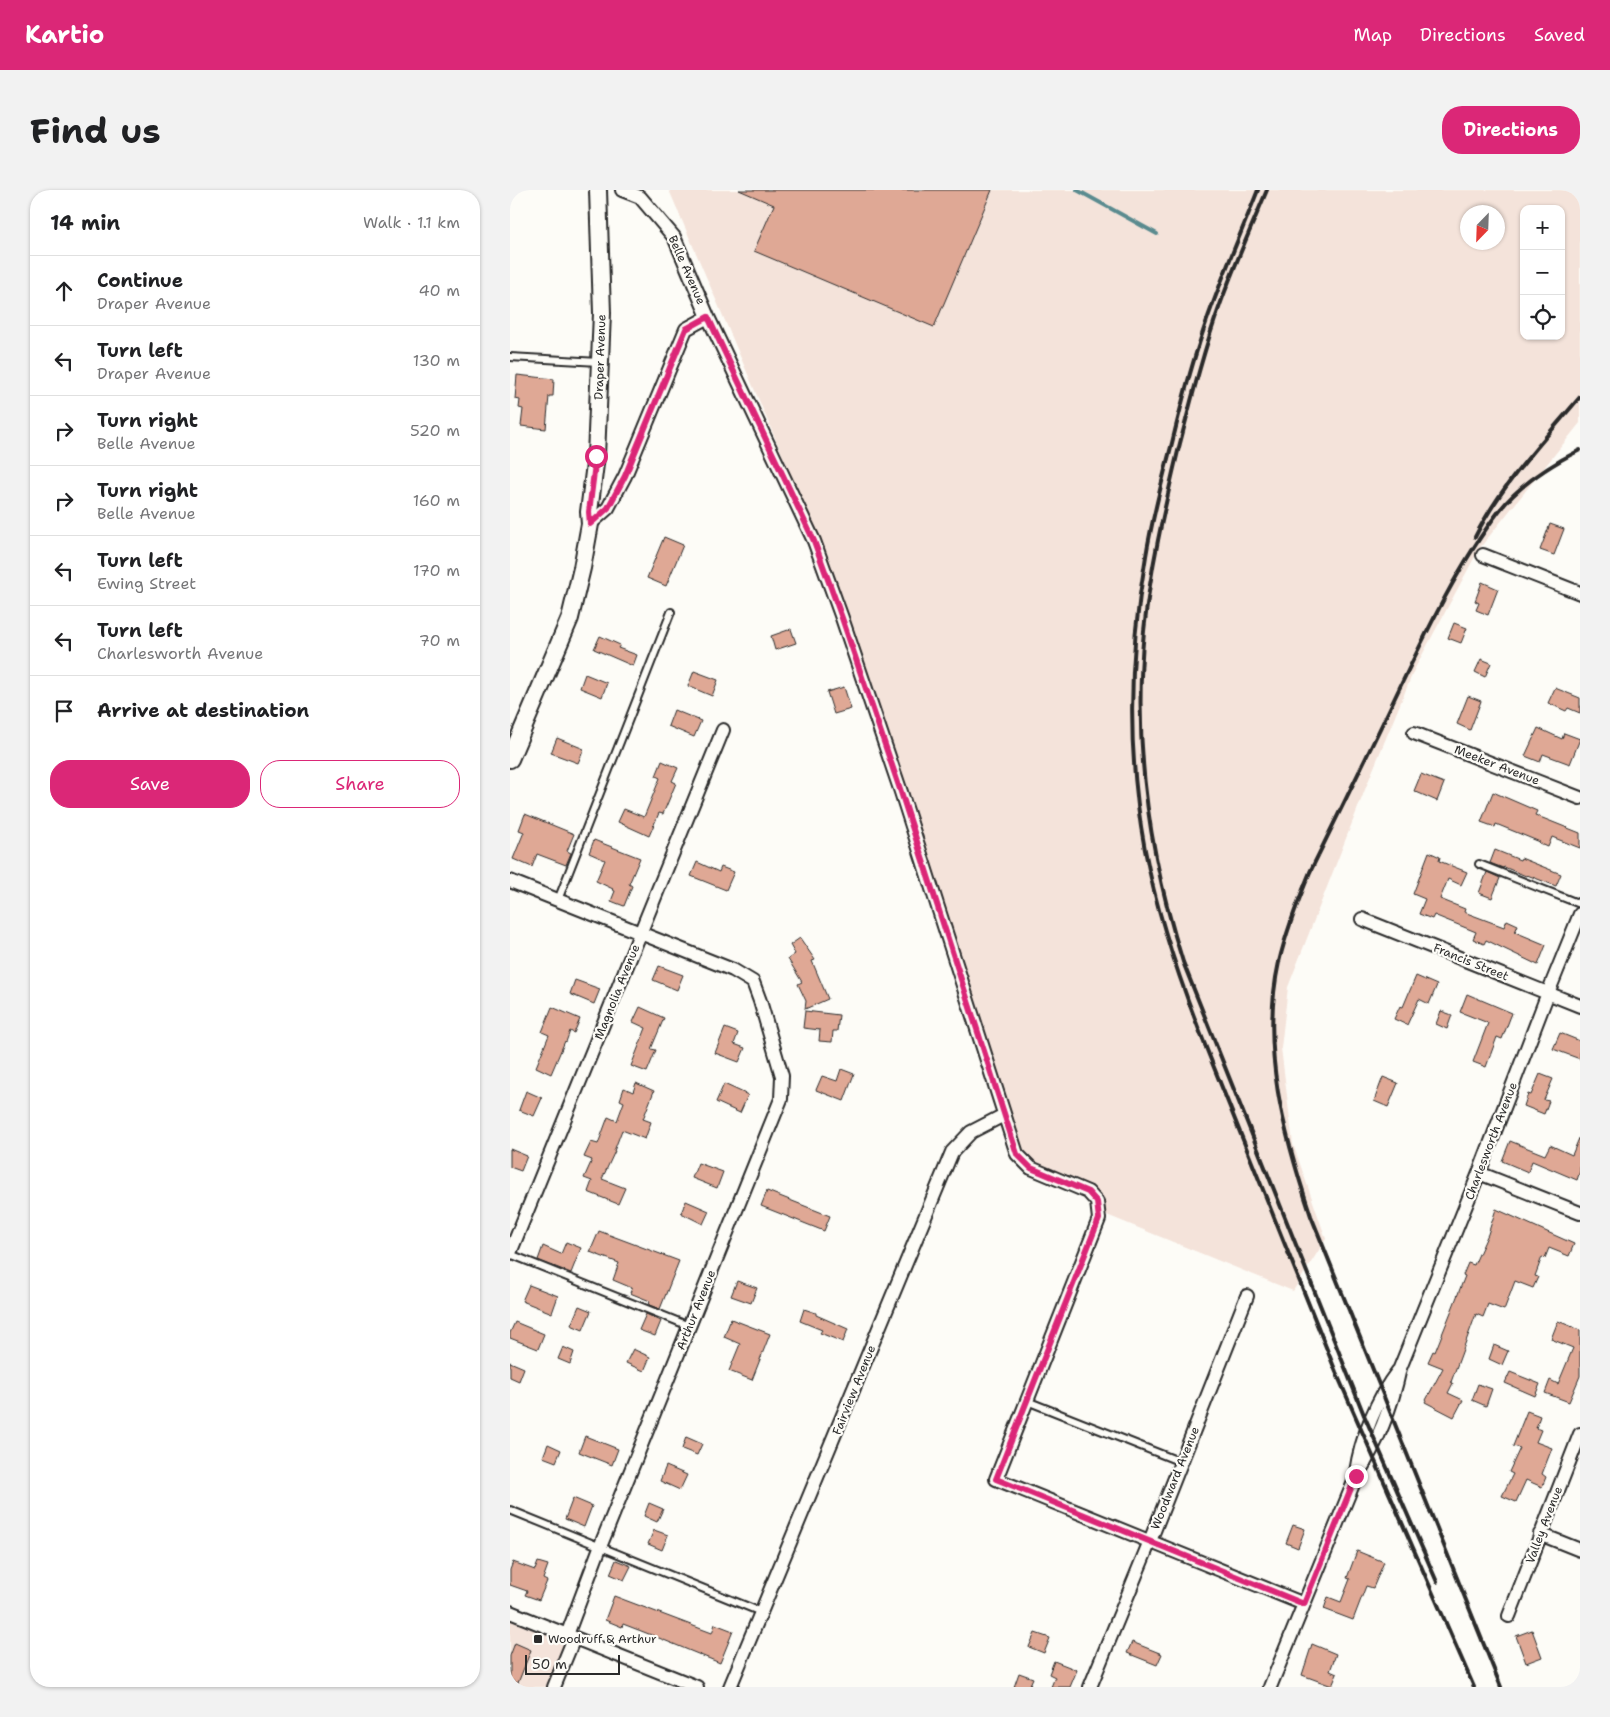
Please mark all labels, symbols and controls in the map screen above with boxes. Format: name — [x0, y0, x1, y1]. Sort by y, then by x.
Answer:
text: Kartio — [25, 19, 104, 51]
text: Map — [1354, 23, 1392, 47]
text: Directions — [1420, 23, 1506, 47]
text: Saved — [1534, 23, 1585, 47]
button: Directions — [1442, 106, 1580, 154]
text: Find us — [30, 107, 161, 154]
north arrow — [1460, 205, 1505, 250]
map controls — [1520, 205, 1565, 340]
button: + — [1520, 205, 1565, 250]
text: 14 min — [50, 209, 120, 237]
text: Walk · 1.1 km — [363, 212, 460, 233]
street label: Belle Avenue — [665, 233, 709, 307]
button: − — [1520, 250, 1565, 295]
text: Continue — [97, 268, 183, 293]
icon: ahead — [50, 277, 78, 305]
text: 40 m — [418, 280, 460, 301]
text: Draper Avenue — [97, 293, 211, 314]
button: locate — [1520, 295, 1565, 340]
street label: Draper Avenue — [591, 314, 609, 400]
text: Turn left — [97, 338, 183, 363]
icon: left — [50, 347, 78, 375]
text: 130 m — [413, 350, 460, 371]
text: Draper Avenue — [97, 363, 211, 384]
text: Turn right — [97, 408, 198, 433]
icon: right — [50, 417, 78, 445]
text: 520 m — [410, 420, 460, 441]
text: Belle Avenue — [97, 433, 196, 454]
route start — [585, 445, 608, 468]
text: Turn right — [97, 478, 198, 503]
icon: right — [50, 487, 78, 515]
text: 160 m — [413, 490, 460, 511]
text: Belle Avenue — [97, 503, 196, 524]
text: Turn left — [97, 548, 183, 573]
icon: left — [50, 557, 78, 585]
text: 170 m — [413, 560, 460, 581]
text: Ewing Street — [97, 573, 196, 594]
text: Turn left — [97, 618, 183, 643]
icon: left — [50, 627, 78, 655]
text: 70 m — [419, 630, 460, 651]
text: Charlesworth Avenue — [97, 643, 263, 664]
icon: arrive — [50, 697, 78, 725]
text: Arrive at destination — [97, 698, 309, 723]
street label: Meeker Avenue — [1452, 741, 1542, 789]
button: Save — [50, 760, 250, 808]
button: Share — [260, 760, 460, 808]
street label: Francis Street — [1431, 940, 1511, 984]
street label: Magnolia Avenue — [591, 942, 643, 1042]
street label: Charlesworth Avenue — [1461, 1080, 1521, 1202]
street label: Arthur Avenue — [673, 1267, 719, 1352]
street label: Fairview Avenue — [829, 1343, 879, 1437]
street label: Woodward Avenue — [1147, 1424, 1203, 1532]
route end — [1345, 1465, 1368, 1488]
street label: Valley Avenue — [1522, 1484, 1566, 1566]
place label: Woodruff & Arthur — [548, 1631, 657, 1647]
marker: Woodruff & Arthur — [532, 1633, 544, 1645]
scale bar — [525, 1652, 620, 1675]
text: 50 m — [532, 1655, 567, 1673]

